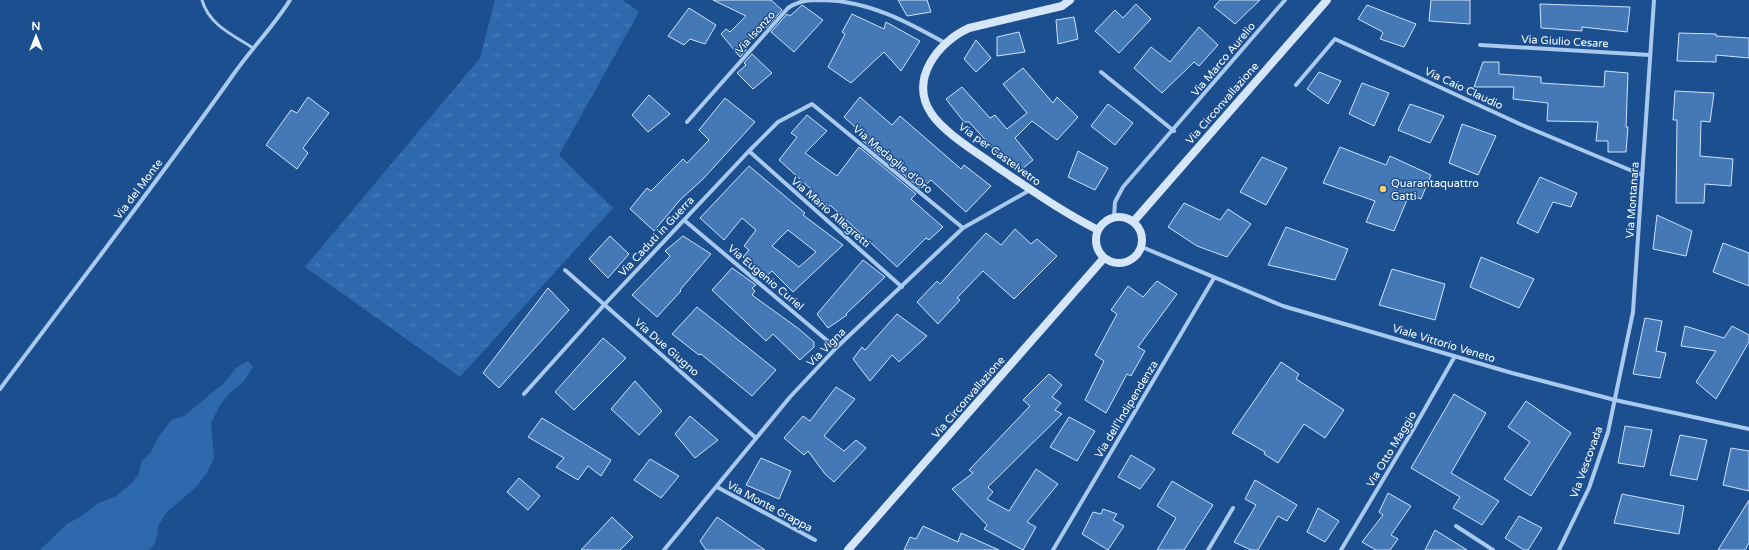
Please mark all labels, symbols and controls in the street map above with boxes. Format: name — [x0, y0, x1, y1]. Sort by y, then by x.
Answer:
street label: Via Isonzo — [733, 8, 778, 56]
north arrow — [16, 16, 56, 56]
street label: Via Marco Aurelio — [1189, 19, 1258, 99]
text: N — [32, 20, 40, 33]
street label: Via Giulio Cesare — [1521, 33, 1609, 50]
street label: Via Circonvallazione — [1183, 60, 1261, 147]
street label: Via Caio Claudio — [1423, 65, 1505, 112]
street label: Via per Castelvetro — [956, 120, 1044, 189]
street label: Via Medaglie d'Oro — [850, 122, 935, 197]
street label: Via del Monte — [111, 157, 165, 222]
street label: Via Montanara — [1623, 161, 1642, 239]
street label: Via Mario Allegretti — [788, 174, 873, 250]
place label: Quarantaquattro Gatti — [1391, 177, 1479, 203]
marker: Quarantaquattro Gatti — [1378, 184, 1388, 194]
street label: Via Caduti in Guerra — [616, 194, 697, 279]
street label: Via Eugenio Curiel — [725, 242, 806, 313]
street label: Via Due Giugno — [632, 316, 702, 379]
street label: Viale Vittorio Veneto — [1391, 322, 1497, 365]
street label: Via Vigna — [804, 325, 848, 369]
street label: Via Circonvallazione — [929, 354, 1007, 441]
street label: Via dell'Indipendenza — [1092, 358, 1161, 460]
street label: Via Otto Maggio — [1364, 409, 1419, 490]
street label: Via Vescovada — [1567, 425, 1605, 500]
street label: Via Monte Grappa — [725, 478, 815, 534]

